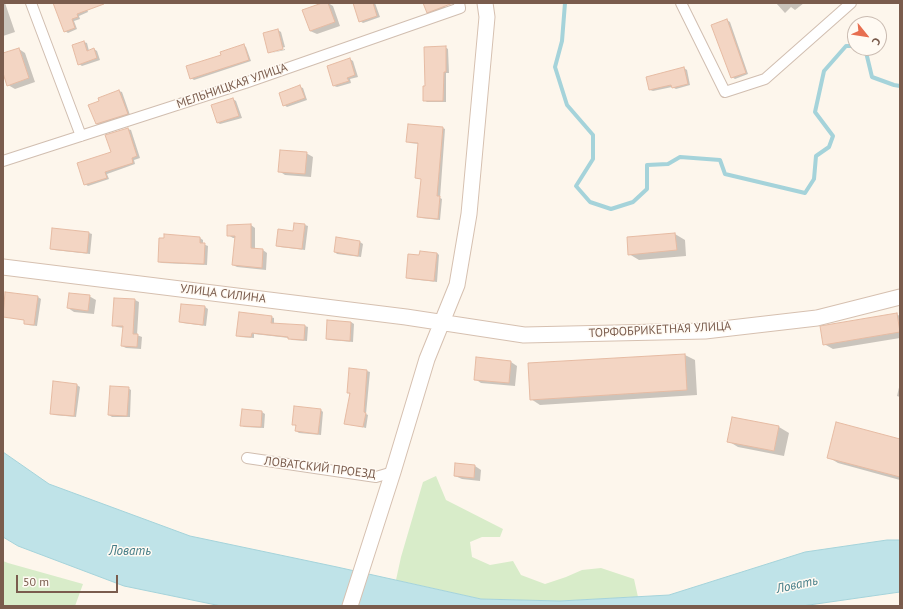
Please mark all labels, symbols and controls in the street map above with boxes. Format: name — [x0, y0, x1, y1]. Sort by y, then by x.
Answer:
north arrow — [847, 16, 887, 56]
text: С — [869, 35, 884, 48]
street label: МЕЛЬНИЦКАЯ УЛИЦА — [175, 60, 289, 112]
street label: УЛИЦА СИЛИНА — [179, 282, 267, 306]
street label: ТОРФОБРИКЕТНАЯ УЛИЦА — [588, 319, 732, 341]
street label: ЛОВАТСКИЙ ПРОЕЗД — [263, 454, 377, 482]
water label: Ловать — [109, 543, 151, 559]
scale bar — [18, 567, 120, 593]
water label: Ловать — [775, 573, 819, 597]
text: 50 m — [23, 574, 49, 589]

